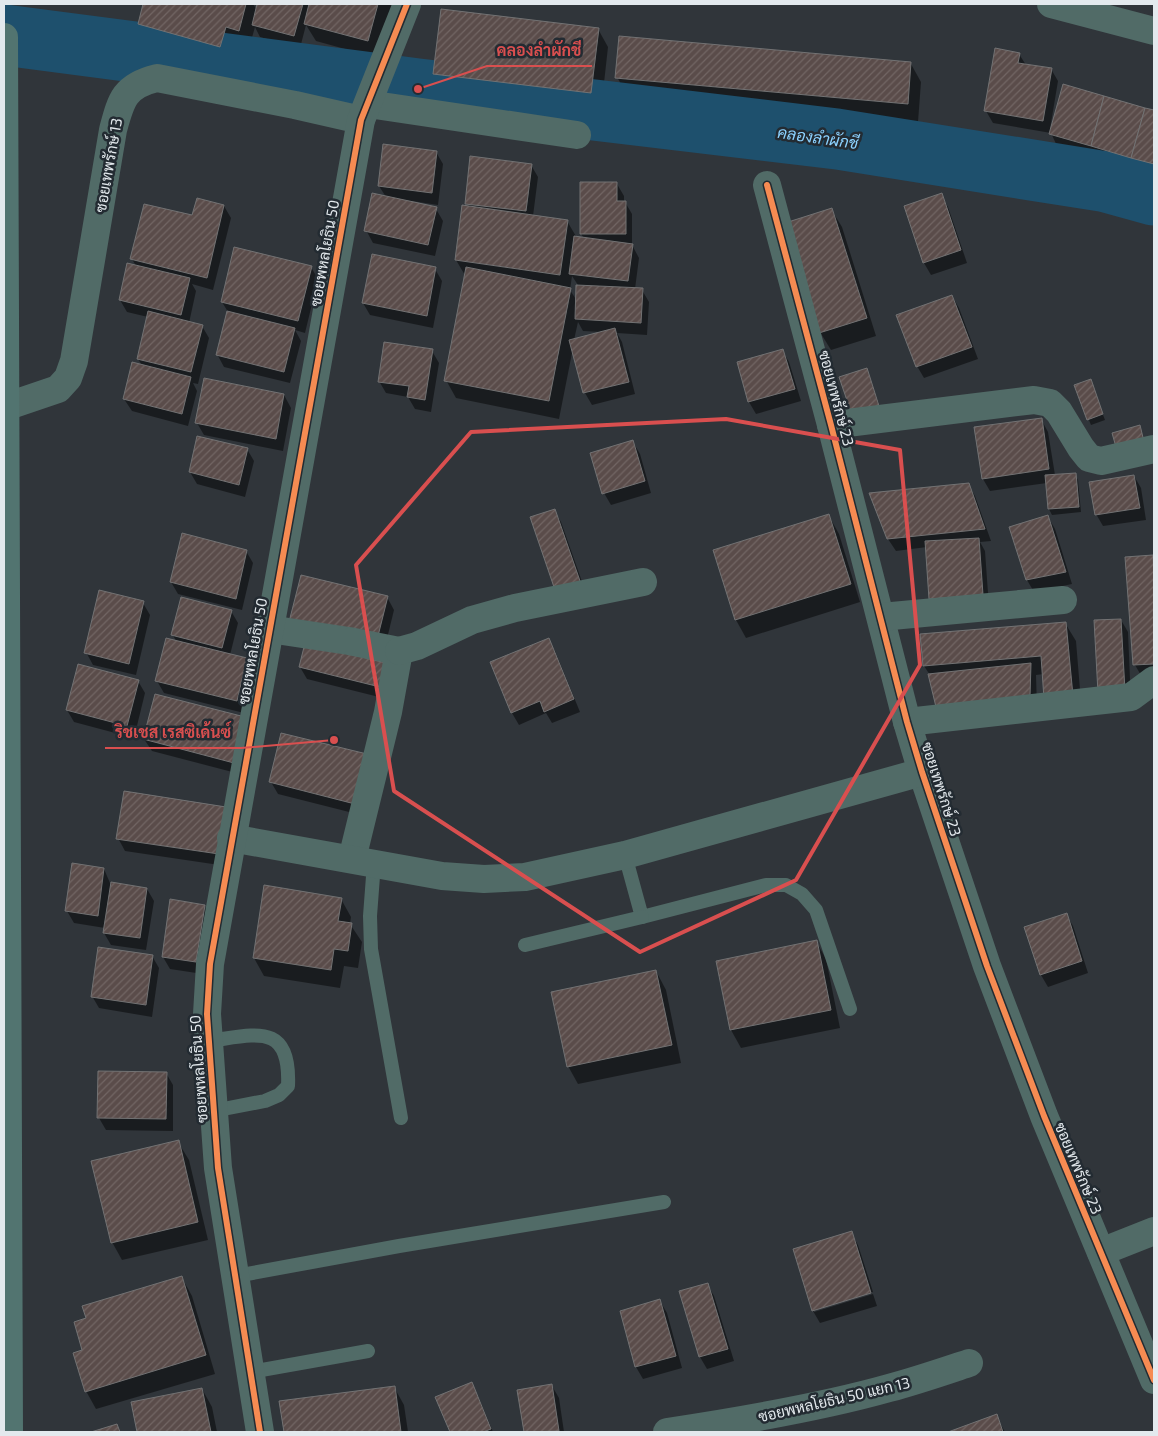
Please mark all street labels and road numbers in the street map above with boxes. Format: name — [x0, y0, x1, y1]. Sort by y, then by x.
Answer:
street label: ซอยเทพรักษ์ 13 — [91, 116, 125, 214]
street label: ซอยพหลโยธิน 50 — [306, 198, 342, 308]
street label: ซอยเทพรักษ์ 23 — [816, 348, 858, 448]
street label: ซอยพหลโยธิน 50 — [234, 596, 270, 706]
street label: ซอยเทพรักษ์ 23 — [918, 740, 966, 838]
street label: ซอยพหลโยธิน 50 — [185, 1014, 211, 1124]
street label: ซอยเทพรักษ์ 23 — [1052, 1119, 1106, 1217]
street label: ซอยพหลโยธิน 50 แยก 13 — [756, 1373, 912, 1425]

